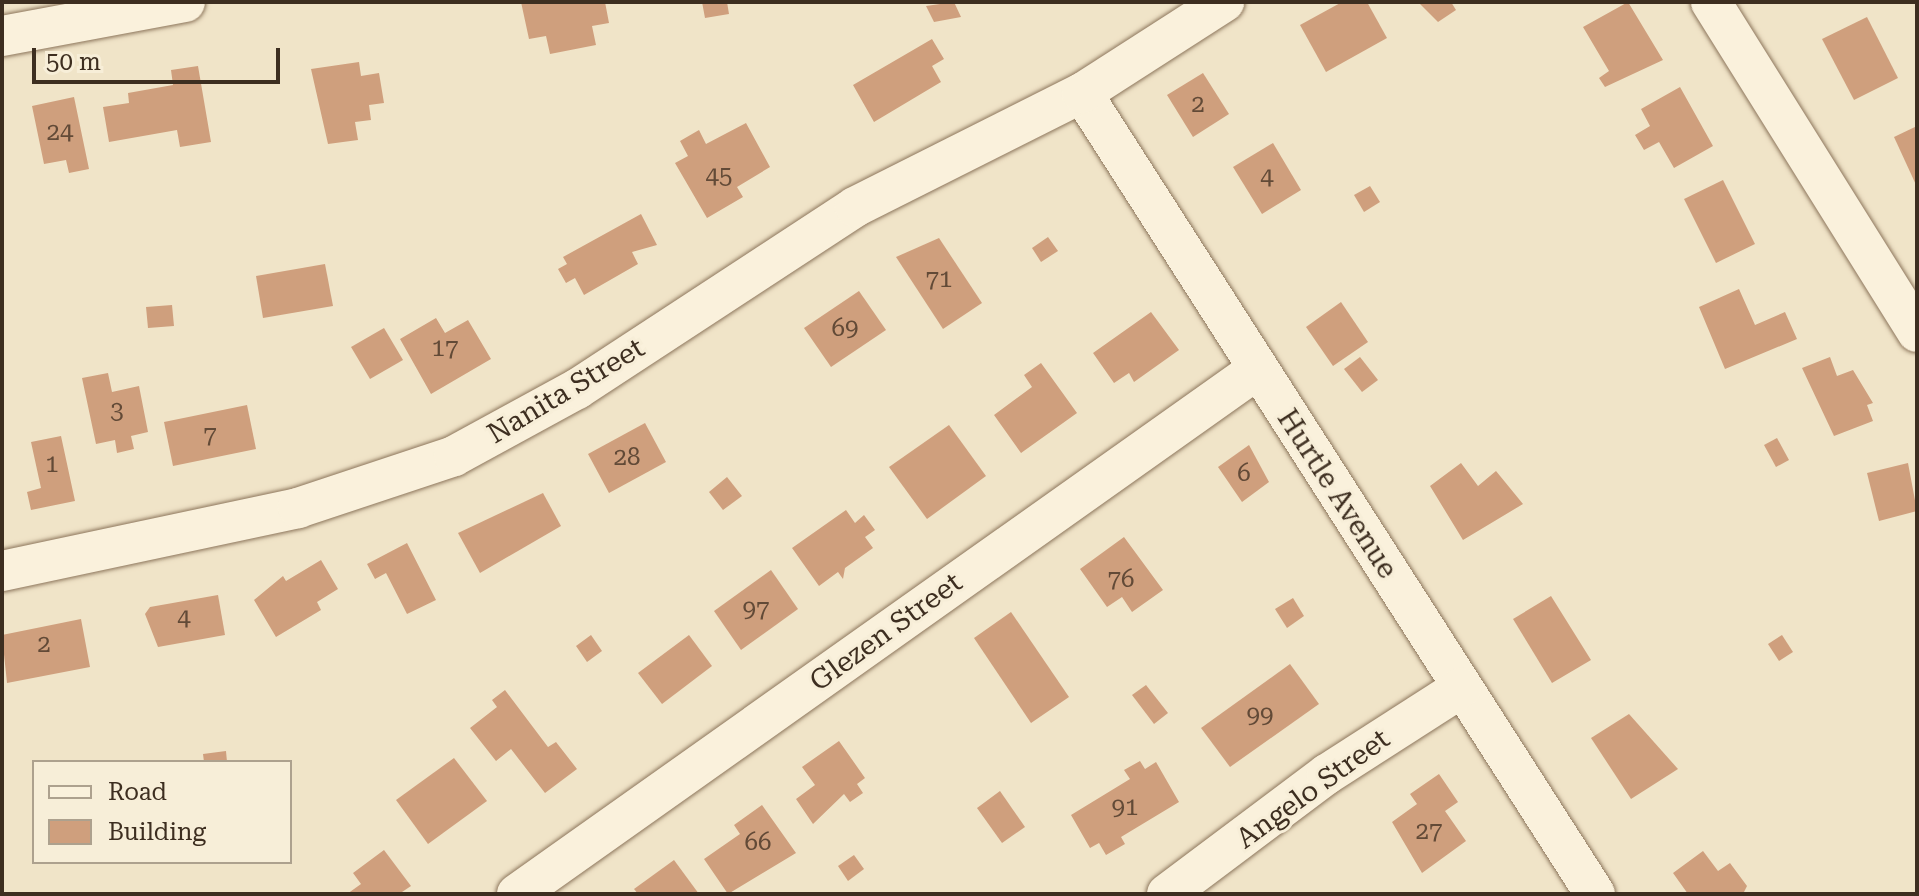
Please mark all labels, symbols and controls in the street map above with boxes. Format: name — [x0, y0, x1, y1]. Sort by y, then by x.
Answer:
scale bar — [36, 32, 284, 82]
text: 50 m — [46, 48, 101, 76]
house number: 2 — [1191, 91, 1205, 119]
house number: 24 — [47, 119, 73, 147]
house number: 45 — [706, 163, 732, 191]
house number: 4 — [1260, 164, 1274, 192]
house number: 71 — [926, 266, 952, 294]
house number: 69 — [832, 315, 858, 343]
street label: Nanita Street — [481, 331, 651, 451]
house number: 17 — [432, 335, 458, 363]
house number: 3 — [110, 398, 124, 426]
street label: Hurtle Avenue — [1270, 403, 1404, 585]
house number: 7 — [203, 422, 217, 450]
house number: 28 — [614, 444, 640, 472]
house number: 1 — [45, 451, 59, 479]
house number: 6 — [1237, 460, 1251, 488]
street label: Glezen Street — [804, 566, 968, 698]
house number: 76 — [1108, 566, 1134, 594]
house number: 97 — [743, 596, 769, 624]
house number: 4 — [177, 605, 191, 633]
house number: 2 — [37, 631, 51, 659]
house number: 99 — [1247, 702, 1273, 730]
street label: Angelo Street — [1230, 722, 1396, 856]
legend — [32, 760, 292, 864]
text: Road — [108, 778, 167, 806]
house number: 91 — [1112, 794, 1138, 822]
text: Building — [108, 818, 206, 846]
house number: 27 — [1416, 818, 1442, 846]
house number: 66 — [745, 829, 771, 857]

